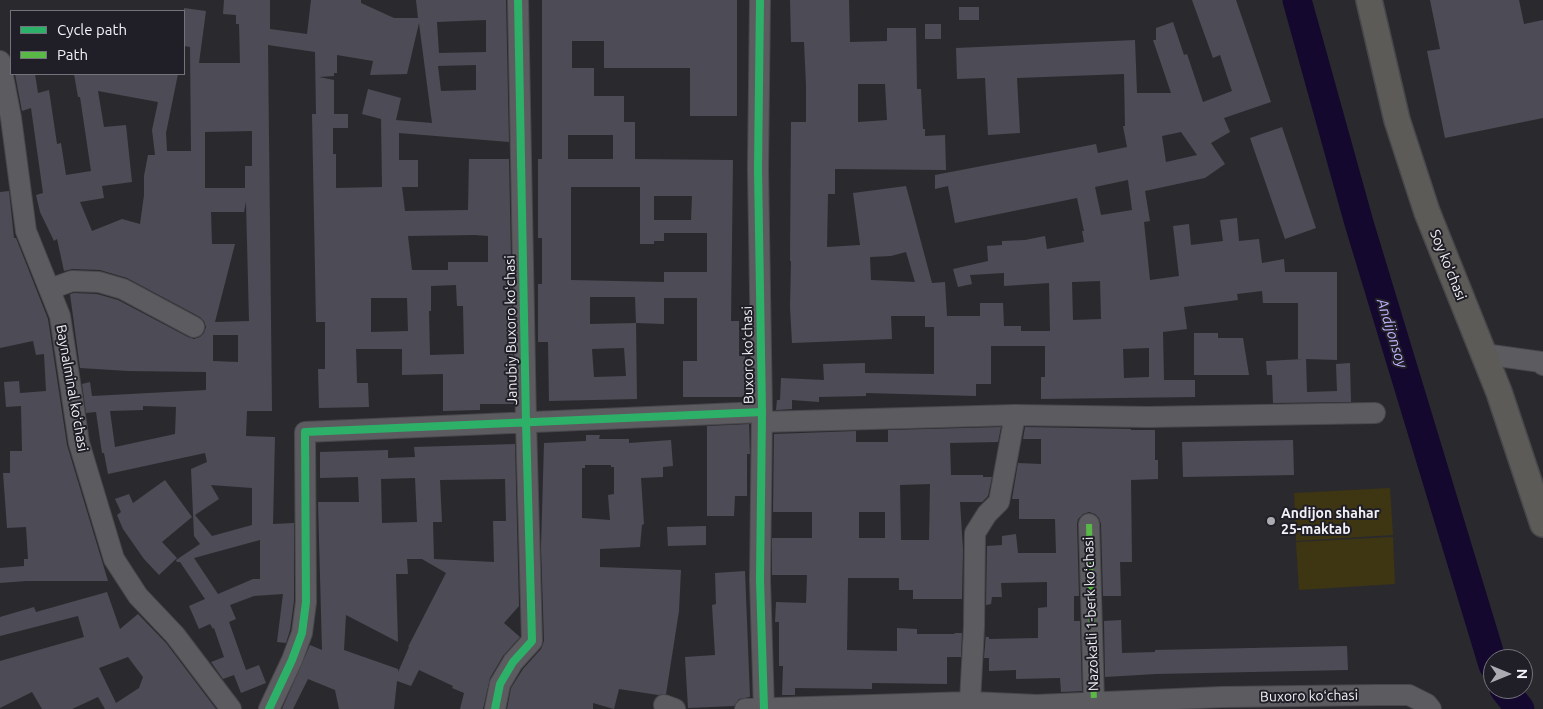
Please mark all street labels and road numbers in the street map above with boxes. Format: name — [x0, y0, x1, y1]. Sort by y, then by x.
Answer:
street label: Soy ko'chasi — [1426, 227, 1470, 303]
street label: Janubiy Buxoro koʻchasi — [501, 255, 521, 405]
street label: Buxoro koʻchasi — [739, 306, 757, 404]
street label: Baynalminal koʻchasi — [53, 323, 91, 453]
street label: Nazokatli 1-berk koʻchasi — [1080, 537, 1102, 691]
street label: Buxoro koʻchasi — [1260, 687, 1358, 705]

